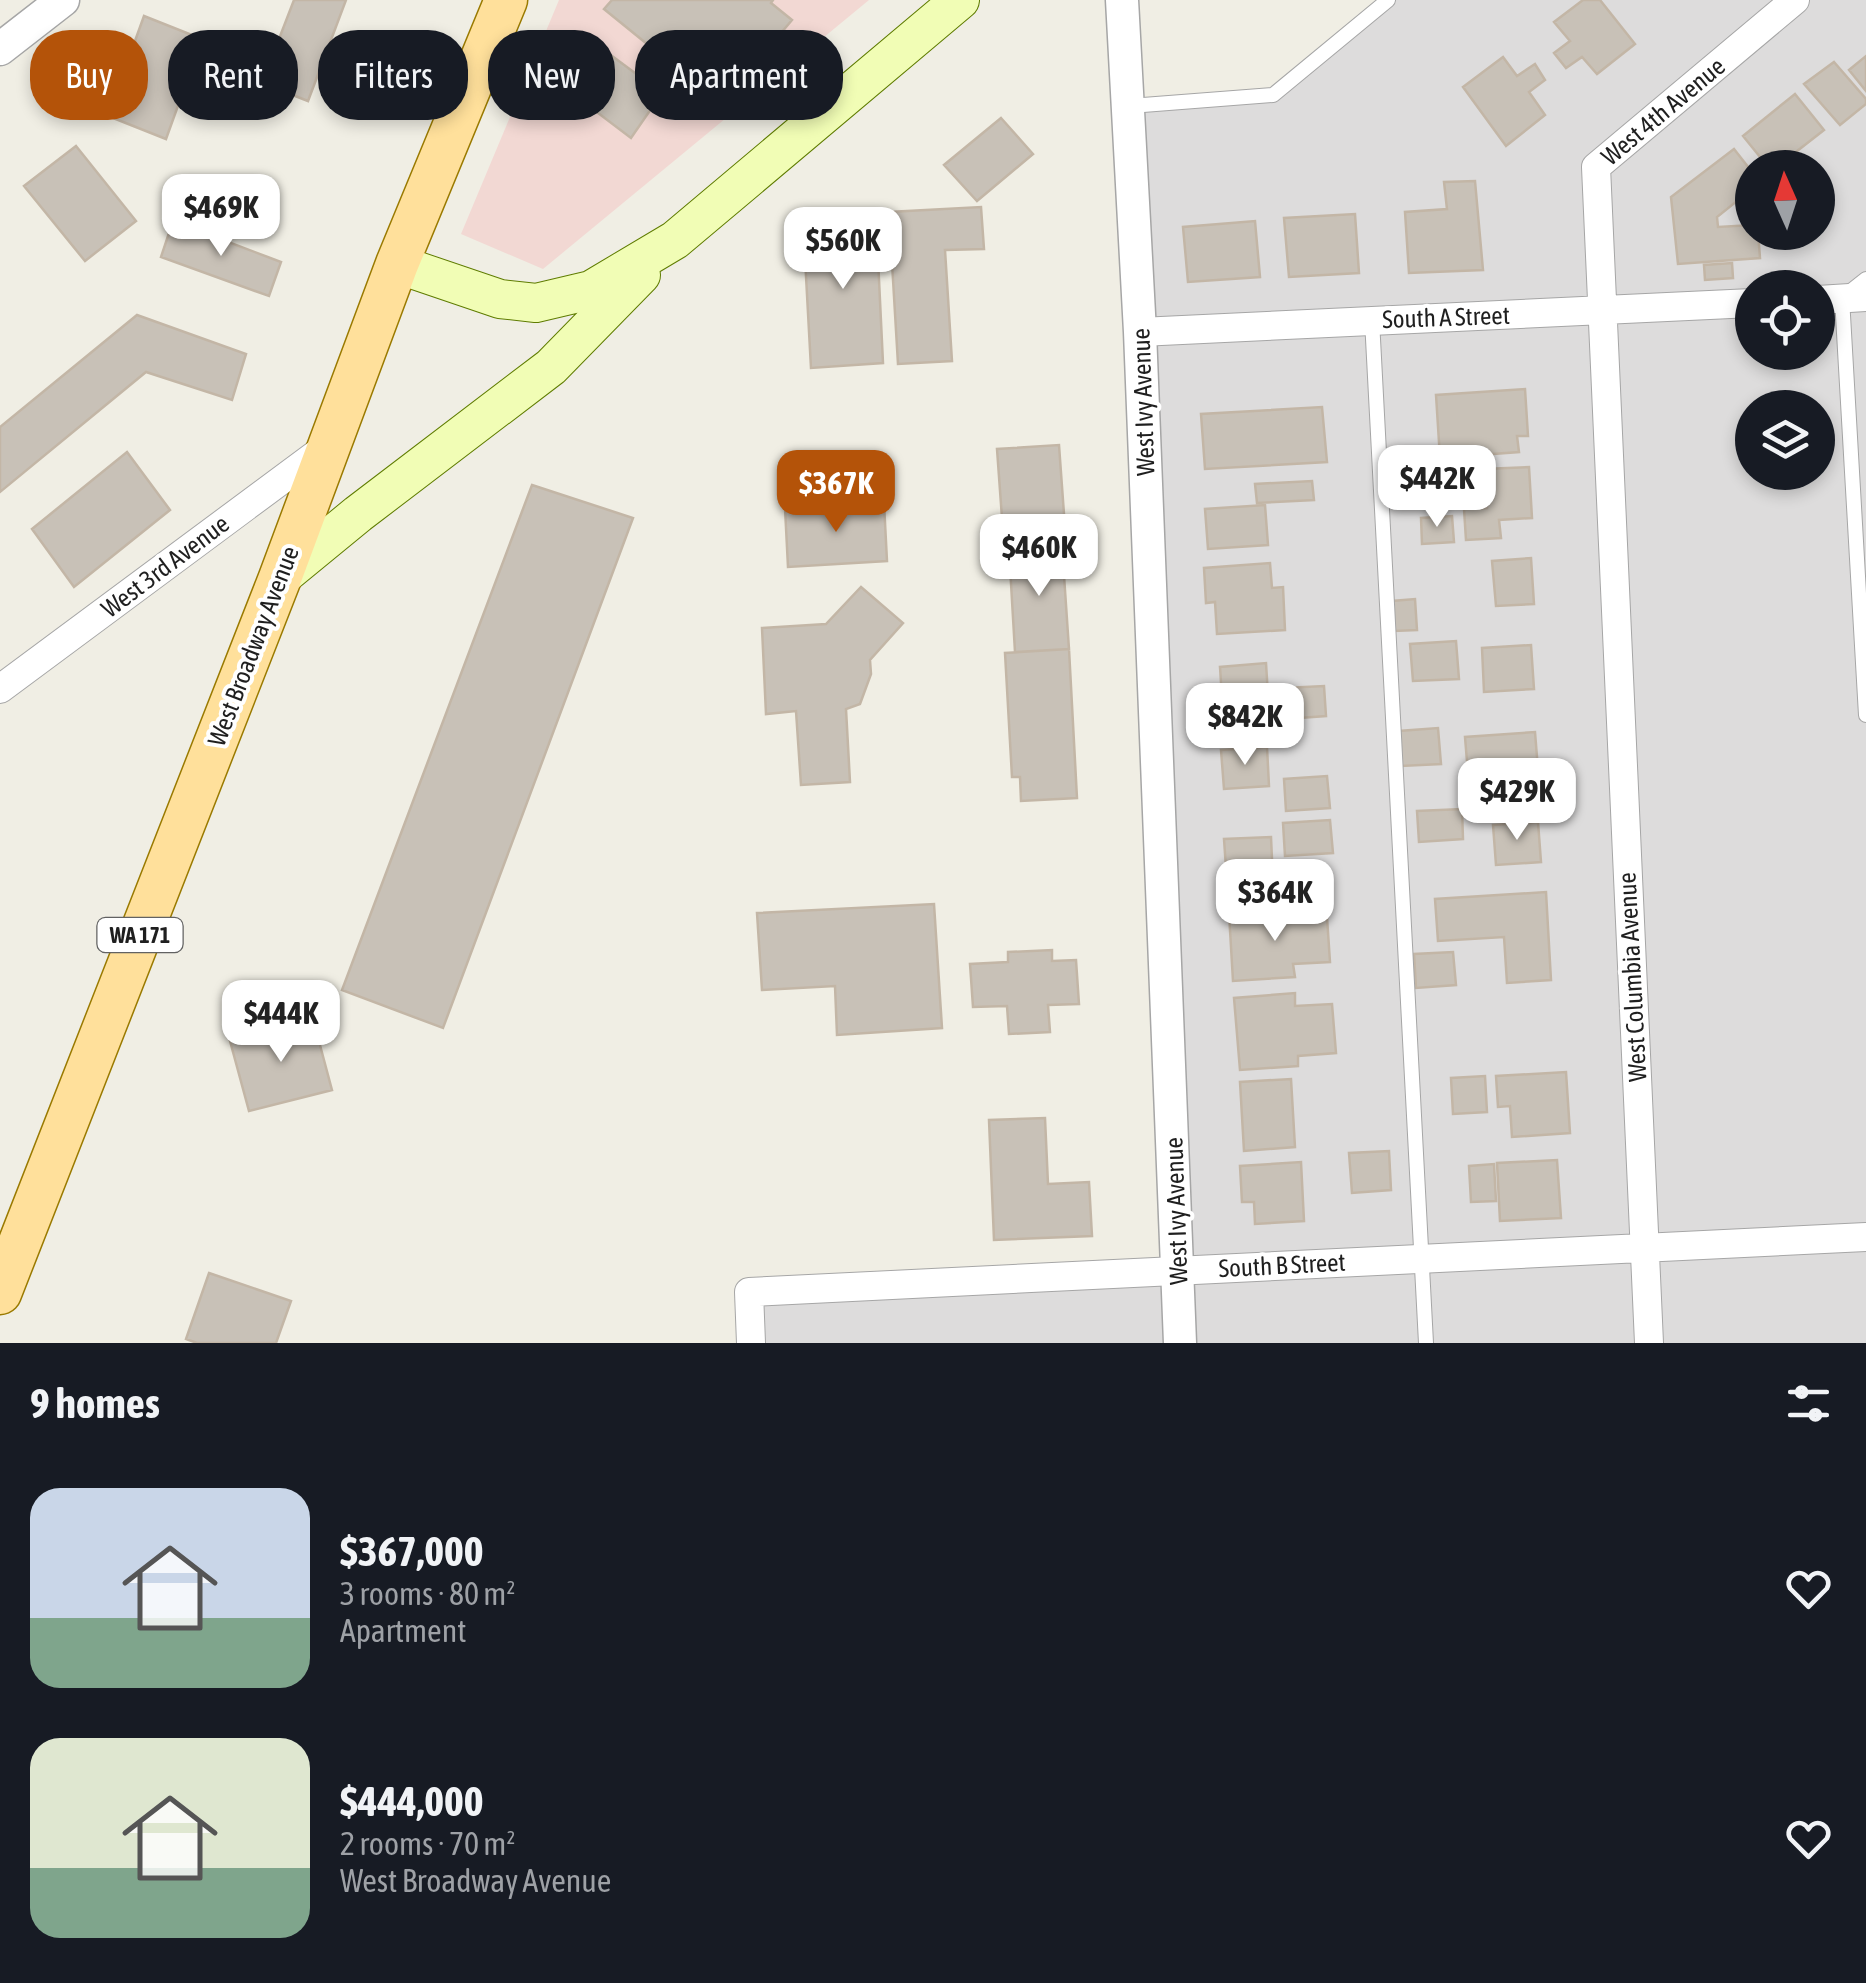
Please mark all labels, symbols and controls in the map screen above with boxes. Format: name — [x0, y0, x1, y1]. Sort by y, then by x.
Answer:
chip: Buy — [30, 30, 148, 120]
chip: Rent — [168, 30, 298, 120]
chip: Filters — [318, 30, 468, 120]
chip: New — [488, 30, 615, 120]
chip: Apartment — [635, 30, 843, 120]
street label: West 4th Avenue — [1596, 51, 1730, 171]
north arrow — [1735, 150, 1835, 250]
map controls — [1735, 150, 1835, 490]
pin: $469K — [151, 174, 291, 259]
text: $469K — [184, 188, 258, 225]
pin: $560K — [773, 207, 913, 292]
text: $560K — [806, 221, 880, 258]
button: locate — [1735, 270, 1835, 370]
street label: South A Street — [1382, 301, 1510, 333]
street label: West Ivy Avenue — [1126, 328, 1160, 476]
button: layers — [1735, 390, 1835, 490]
pin: $442K — [1367, 445, 1507, 530]
pin: $367K — [766, 450, 906, 535]
text: $442K — [1400, 459, 1474, 496]
text: $367K — [799, 464, 873, 501]
street label: West 3rd Avenue — [96, 509, 234, 623]
pin: $460K — [969, 514, 1109, 599]
text: $460K — [1002, 528, 1076, 565]
street label: West Broadway Avenue — [202, 542, 304, 750]
pin: $842K — [1175, 683, 1315, 768]
text: $842K — [1208, 697, 1282, 734]
pin: $429K — [1447, 758, 1587, 843]
text: $429K — [1480, 772, 1554, 809]
pin: $364K — [1205, 859, 1345, 944]
street label: West Columbia Avenue — [1613, 872, 1651, 1082]
text: $364K — [1238, 873, 1312, 910]
road number: WA 171 — [98, 918, 182, 952]
pin: $444K — [211, 980, 351, 1065]
text: $444K — [244, 994, 318, 1031]
street label: West Ivy Avenue — [1159, 1137, 1193, 1285]
street label: South B Street — [1218, 1248, 1346, 1282]
icon: filters — [1781, 1376, 1836, 1431]
text: 9 homes — [30, 1379, 160, 1427]
text: $367,000 — [340, 1527, 484, 1575]
icon: home — [110, 1528, 230, 1648]
icon: heart — [1781, 1561, 1836, 1616]
text: 3 rooms · 80 m² — [340, 1575, 515, 1612]
text: Apartment — [340, 1612, 466, 1649]
text: $444,000 — [340, 1777, 484, 1825]
icon: home — [110, 1778, 230, 1898]
icon: heart — [1781, 1811, 1836, 1866]
text: 2 rooms · 70 m² — [340, 1825, 515, 1862]
text: West Broadway Avenue — [340, 1862, 611, 1899]

